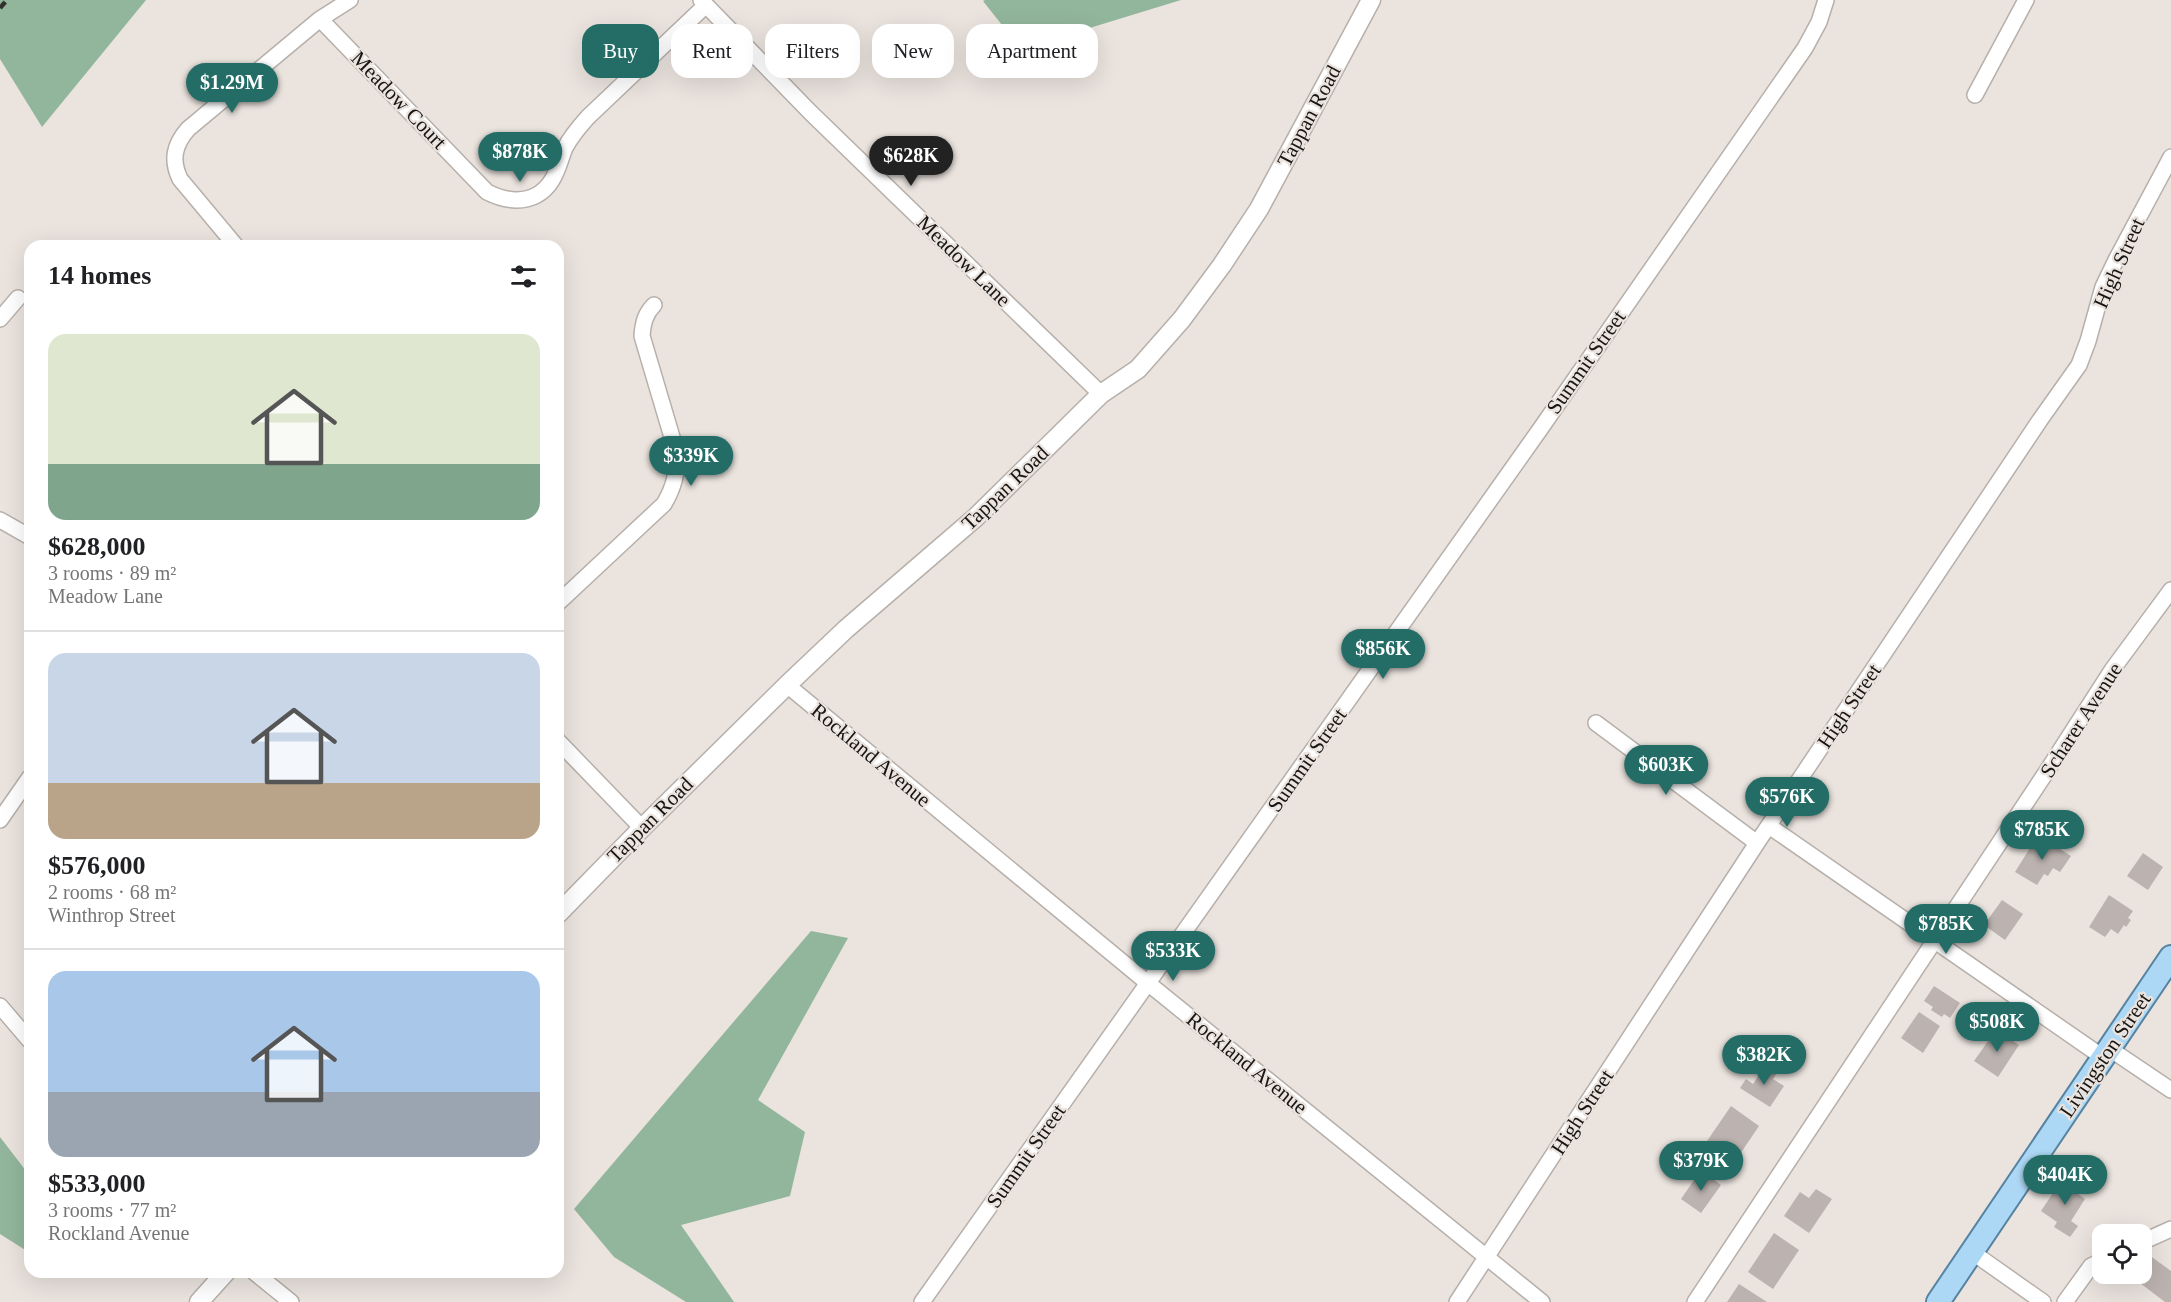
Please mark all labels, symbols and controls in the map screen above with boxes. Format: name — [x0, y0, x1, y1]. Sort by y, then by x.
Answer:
chip: Buy — [582, 24, 659, 78]
chip: Rent — [671, 24, 753, 78]
chip: Filters — [765, 24, 860, 78]
chip: New — [872, 24, 954, 78]
chip: Apartment — [966, 24, 1098, 78]
street label: Meadow Court — [346, 46, 452, 154]
street label: Tappan Road — [1272, 61, 1346, 171]
pin: $1.29M — [183, 63, 281, 114]
text: $1.29M — [200, 71, 264, 93]
pin: $878K — [478, 132, 562, 183]
pin: $628K — [869, 136, 953, 187]
text: $878K — [492, 140, 548, 162]
text: $628K — [883, 144, 939, 166]
street label: Meadow Lane — [912, 210, 1016, 312]
street label: High Street — [2088, 214, 2150, 312]
icon: filters — [507, 260, 540, 293]
text: 14 homes — [48, 261, 151, 290]
street label: Summit Street — [1542, 306, 1631, 418]
icon: home — [240, 373, 348, 481]
pin: $339K — [649, 436, 733, 487]
street label: Tappan Road — [957, 440, 1054, 535]
text: $339K — [663, 444, 719, 466]
text: $628,000 — [48, 532, 146, 561]
text: 3 rooms · 89 m² — [48, 562, 176, 584]
text: Meadow Lane — [48, 585, 163, 607]
pin: $856K — [1341, 629, 1425, 680]
text: $856K — [1355, 637, 1411, 659]
street label: Scharer Avenue — [2035, 658, 2127, 782]
street label: High Street — [1812, 659, 1886, 753]
icon: home — [240, 692, 348, 800]
street label: Rockland Avenue — [806, 698, 936, 812]
street label: Summit Street — [1263, 704, 1352, 816]
pin: $603K — [1624, 745, 1708, 796]
text: $603K — [1638, 753, 1694, 775]
street label: Tappan Road — [602, 772, 698, 868]
pin: $576K — [1745, 777, 1829, 828]
text: $576K — [1759, 785, 1815, 807]
pin: $785K — [2000, 810, 2084, 861]
text: $785K — [2014, 818, 2070, 840]
text: $576,000 — [48, 851, 146, 880]
text: 2 rooms · 68 m² — [48, 881, 176, 903]
text: Winthrop Street — [48, 904, 176, 926]
pin: $785K — [1904, 904, 1988, 955]
text: $785K — [1918, 912, 1974, 934]
pin: $533K — [1131, 931, 1215, 982]
text: $533K — [1145, 939, 1201, 961]
street label: Livingston Street — [2054, 988, 2156, 1122]
pin: $508K — [1955, 1002, 2039, 1053]
street label: Rockland Avenue — [1182, 1007, 1312, 1119]
icon: home — [240, 1010, 348, 1118]
text: $508K — [1969, 1010, 2025, 1032]
pin: $382K — [1722, 1035, 1806, 1086]
text: $382K — [1736, 1043, 1792, 1065]
street label: High Street — [1546, 1065, 1618, 1159]
street label: Summit Street — [982, 1100, 1071, 1212]
pin: $379K — [1659, 1141, 1743, 1192]
text: $379K — [1673, 1149, 1729, 1171]
pin: $404K — [2023, 1155, 2107, 1206]
text: $404K — [2037, 1163, 2093, 1185]
text: $533,000 — [48, 1169, 146, 1198]
text: 3 rooms · 77 m² — [48, 1199, 176, 1221]
text: Rockland Avenue — [48, 1222, 189, 1244]
map controls — [2092, 1224, 2152, 1284]
button: locate — [2092, 1224, 2152, 1284]

